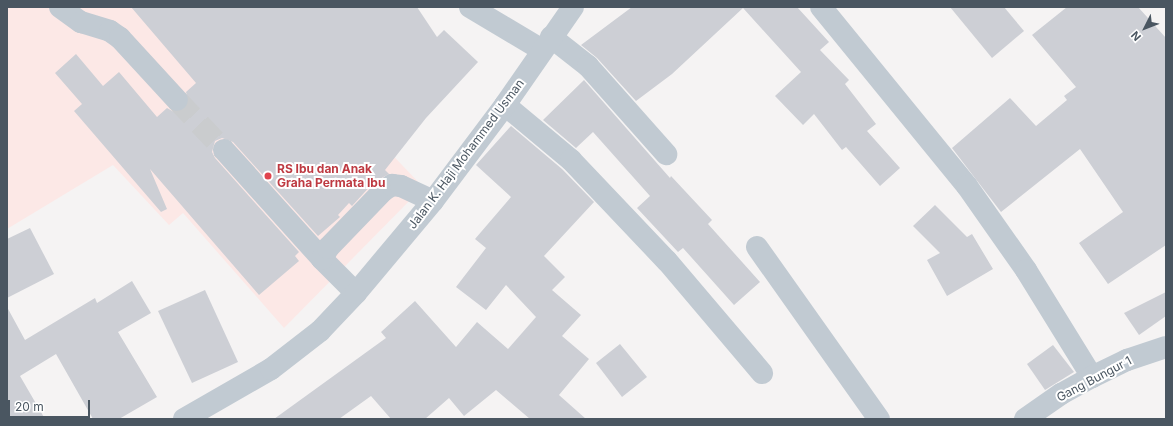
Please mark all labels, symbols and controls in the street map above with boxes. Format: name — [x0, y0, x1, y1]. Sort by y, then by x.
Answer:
north arrow — [1125, 8, 1165, 48]
text: N — [1128, 28, 1144, 44]
street label: Jalan K. Haji Mohammed Usman — [405, 76, 527, 232]
place label: RS Ibu dan Anak Graha Permata Ibu — [277, 162, 385, 190]
marker: RS Ibu dan Anak Graha Permata Ibu — [262, 170, 274, 182]
street label: Gang Bungur 1 — [1054, 353, 1134, 405]
scale bar — [10, 392, 92, 418]
text: 20 m — [15, 399, 44, 414]

